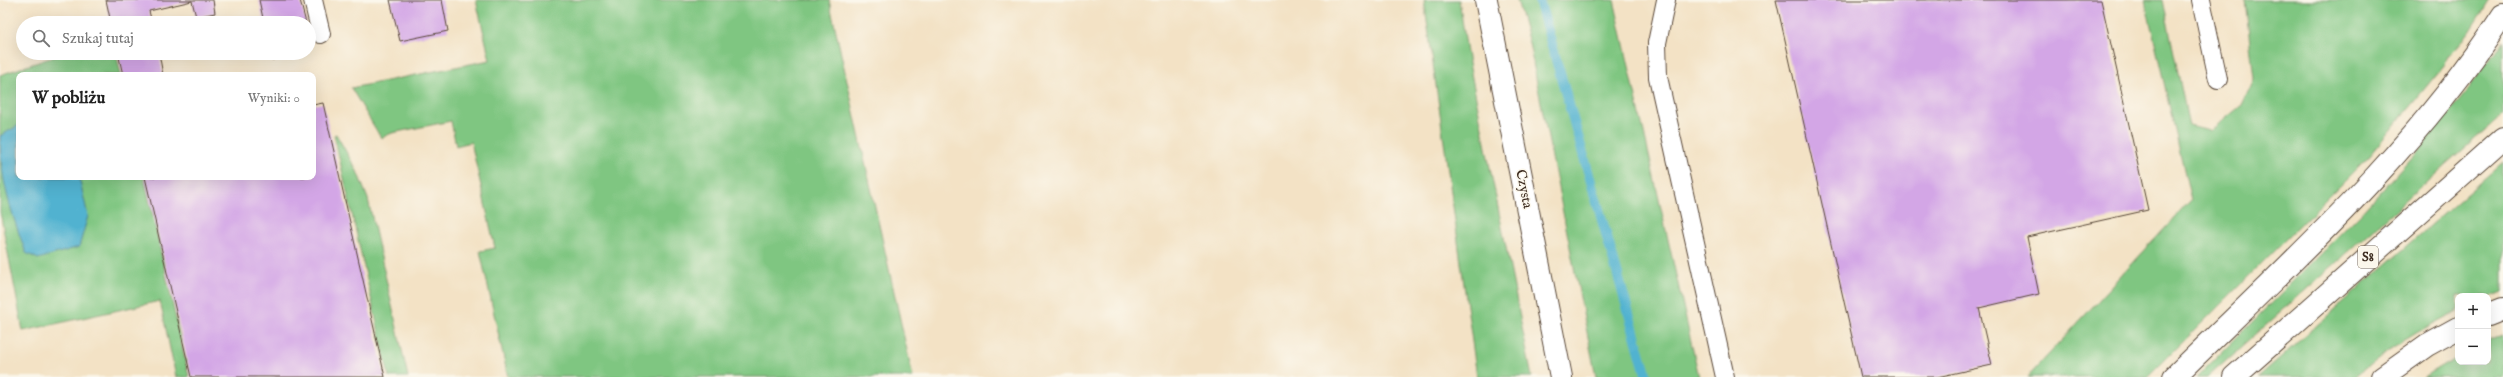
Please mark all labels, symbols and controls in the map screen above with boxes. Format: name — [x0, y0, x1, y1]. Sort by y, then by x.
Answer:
search box — [16, 16, 316, 60]
icon: search — [30, 27, 52, 49]
text: Szukaj tutaj — [62, 29, 134, 48]
text: W pobliżu — [32, 88, 105, 109]
text: Wyniki: 0 — [248, 90, 300, 107]
street label: Czysta — [1511, 168, 1537, 211]
road number: S8 — [2358, 246, 2378, 268]
map controls — [2455, 293, 2491, 365]
button: + — [2455, 293, 2491, 329]
button: − — [2455, 329, 2491, 365]

